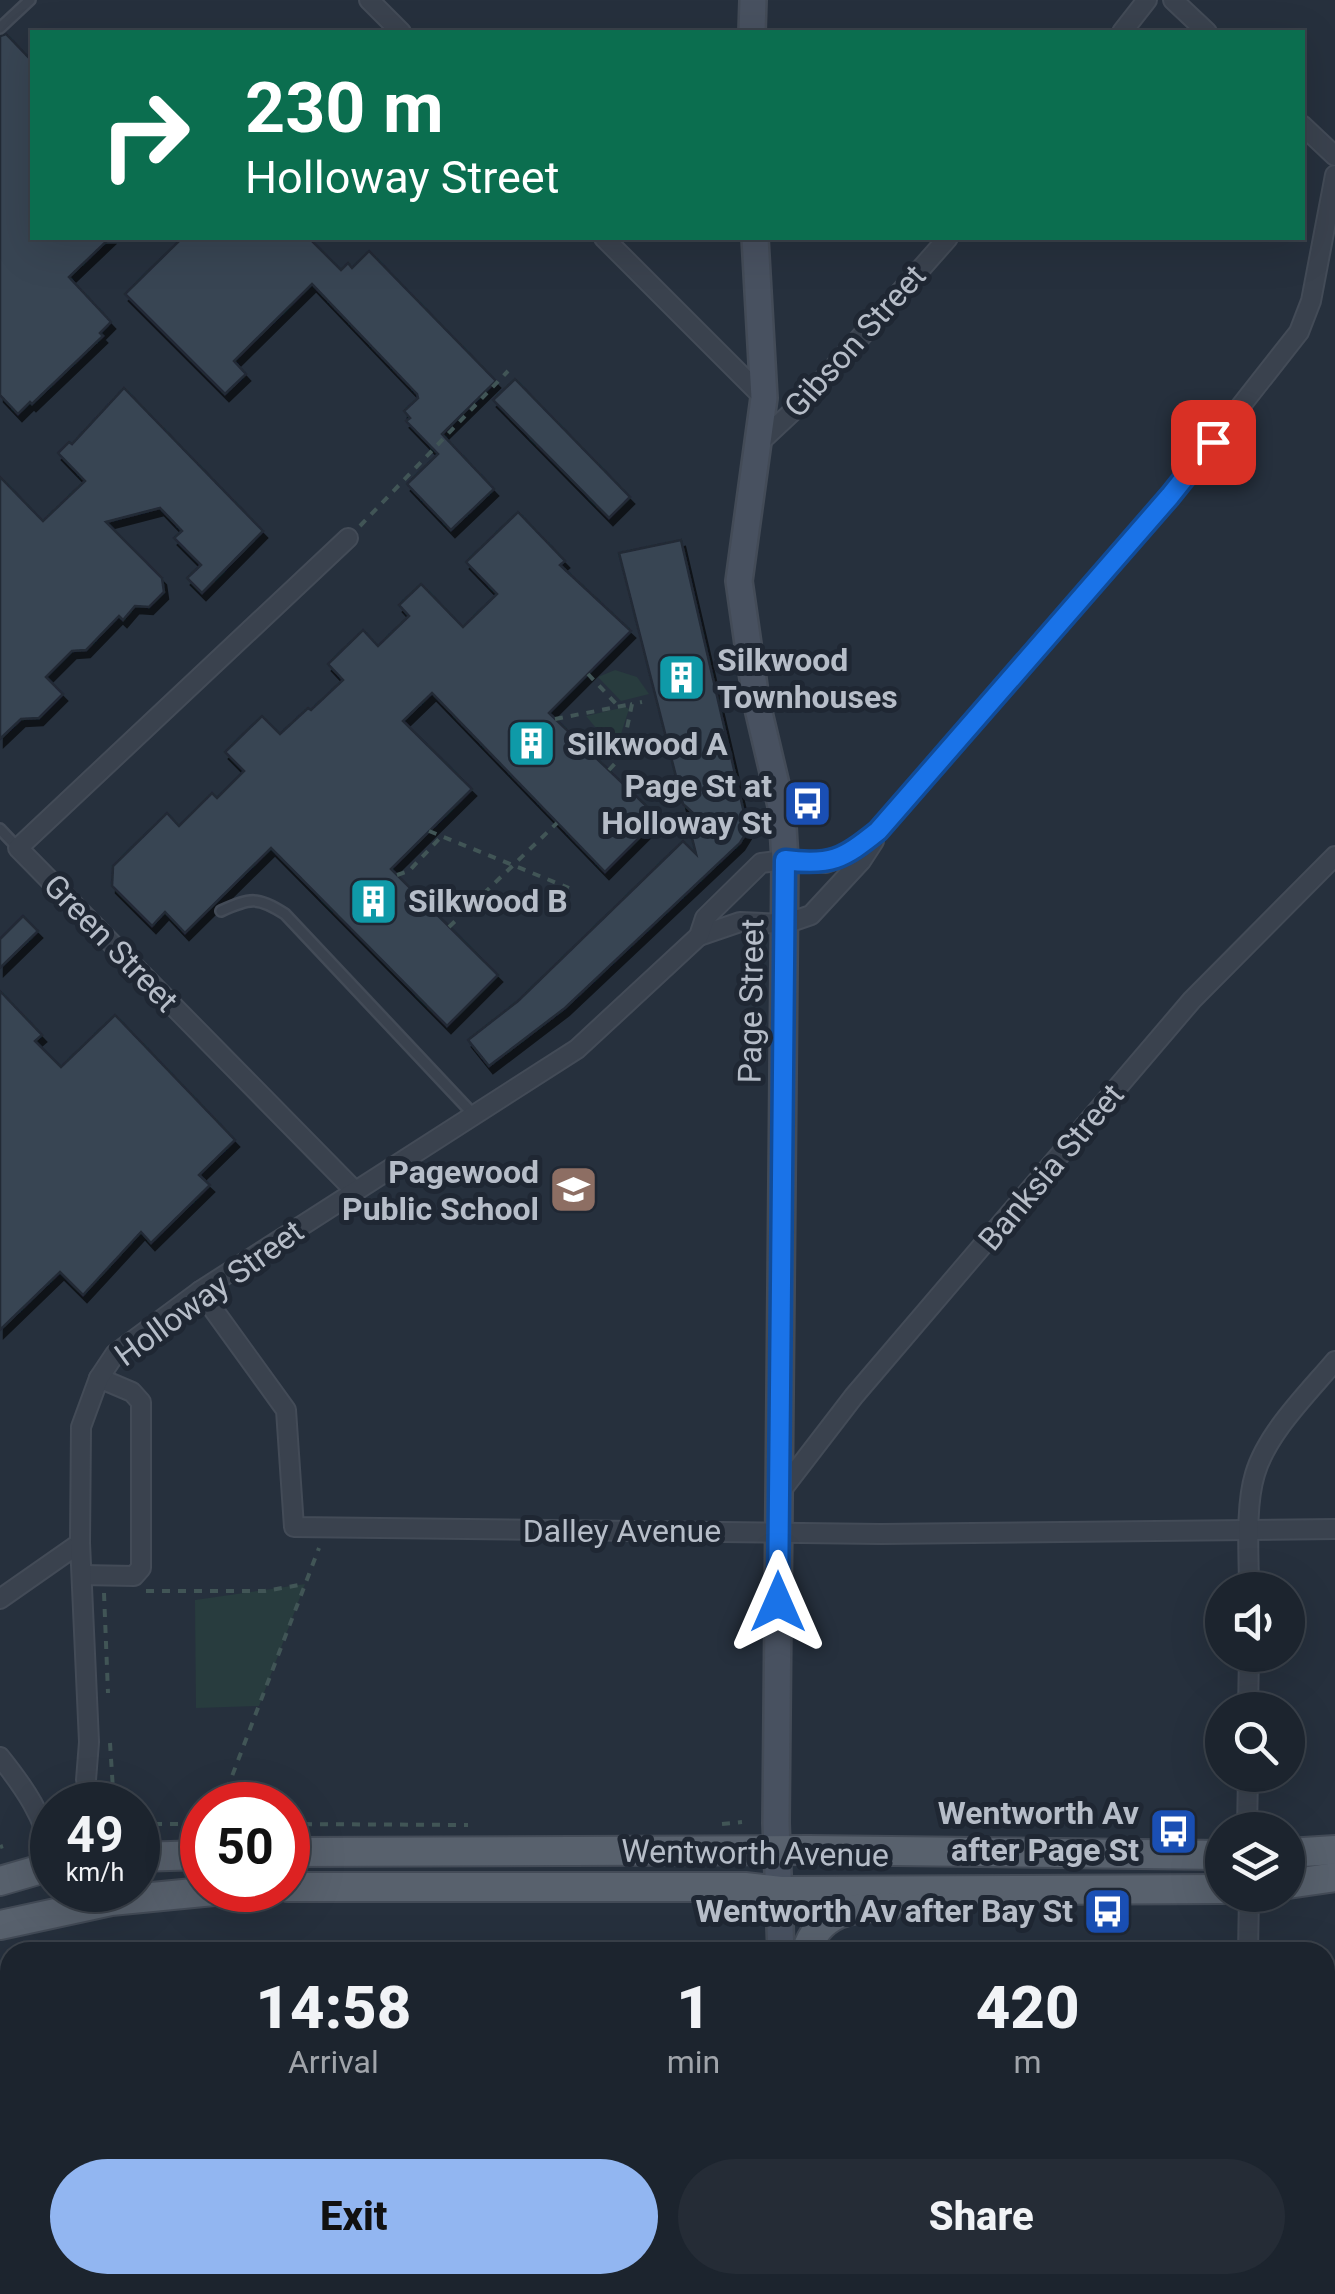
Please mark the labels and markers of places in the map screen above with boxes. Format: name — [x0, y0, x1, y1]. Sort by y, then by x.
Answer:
pin — [1171, 400, 1256, 485]
place label: Silkwood Townhouses — [717, 641, 898, 716]
building icon: Silkwood Townhouses — [656, 652, 708, 704]
building icon: Silkwood A — [506, 718, 558, 770]
place label: Silkwood A — [567, 725, 728, 763]
place label: Page St at Holloway St — [601, 767, 772, 842]
bus stop icon: Page St at Holloway St — [781, 778, 833, 830]
building icon: Silkwood B — [347, 875, 399, 927]
place label: Silkwood B — [408, 882, 568, 920]
place label: Pagewood Public School — [342, 1153, 539, 1228]
school or university icon: Pagewood Public School — [548, 1164, 600, 1216]
place label: Wentworth Av after Page St — [938, 1794, 1139, 1869]
bus stop icon: Wentworth Av after Page St — [1148, 1805, 1200, 1857]
bus stop icon: Wentworth Av after Bay St — [1082, 1885, 1134, 1937]
place label: Wentworth Av after Bay St — [696, 1892, 1073, 1930]

